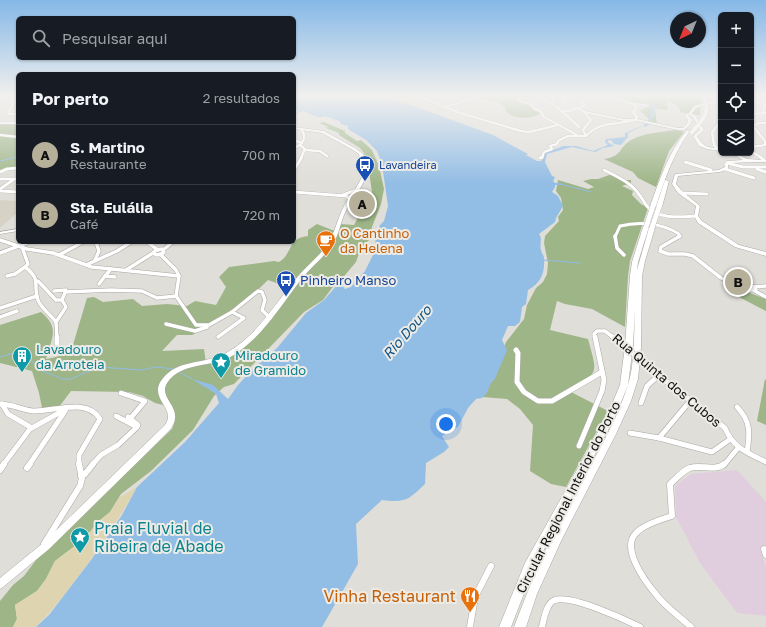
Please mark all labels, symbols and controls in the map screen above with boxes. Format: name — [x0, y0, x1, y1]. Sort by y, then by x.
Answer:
north arrow — [670, 12, 706, 48]
map controls — [718, 12, 754, 156]
button: + — [718, 12, 754, 48]
search box — [16, 16, 296, 60]
icon: search — [30, 27, 52, 49]
text: Pesquisar aqui — [62, 29, 167, 47]
button: − — [718, 48, 754, 84]
button: locate — [718, 84, 754, 120]
text: Por perto — [32, 88, 109, 109]
text: 2 resultados — [203, 90, 280, 106]
button: layers — [718, 120, 754, 156]
text: S. Martino — [70, 138, 145, 156]
text: A — [40, 147, 50, 163]
text: 700 m — [242, 147, 280, 163]
bus stop icon: Lavandeira — [354, 154, 376, 182]
text: Restaurante — [70, 156, 146, 172]
place label: Lavandeira — [379, 158, 437, 171]
pin: A — [349, 189, 375, 219]
text: Sta. Eulália — [70, 198, 153, 216]
text: B — [40, 207, 50, 223]
text: 720 m — [243, 207, 280, 223]
text: Café — [70, 216, 98, 232]
place label: O Cantinho da Helena — [340, 225, 410, 256]
cafe icon: O Cantinho da Helena — [315, 229, 337, 257]
pin: B — [725, 267, 751, 297]
bus stop icon: Pinheiro Manso — [275, 269, 297, 297]
place label: Pinheiro Manso — [300, 272, 396, 288]
water label: Rio Douro — [379, 300, 436, 362]
street label: Rua Quinta dos Cubos — [609, 330, 725, 430]
place label: Lavadouro da Arroteia — [36, 341, 105, 372]
building icon: Lavadouro da Arroteia — [11, 345, 33, 373]
place label: Miradouro de Gramido — [235, 347, 306, 378]
place icon: Miradouro de Gramido — [210, 351, 232, 379]
street label: Circular Regional Interior do Porto — [512, 398, 624, 596]
your location — [436, 414, 456, 434]
place label: Praia Fluvial de Ribeira de Abade — [94, 518, 224, 556]
place icon: Praia Fluvial de Ribeira de Abade — [69, 526, 91, 554]
restaurant icon: Vinha Restaurant — [459, 585, 481, 613]
place label: Vinha Restaurant — [323, 586, 456, 606]

